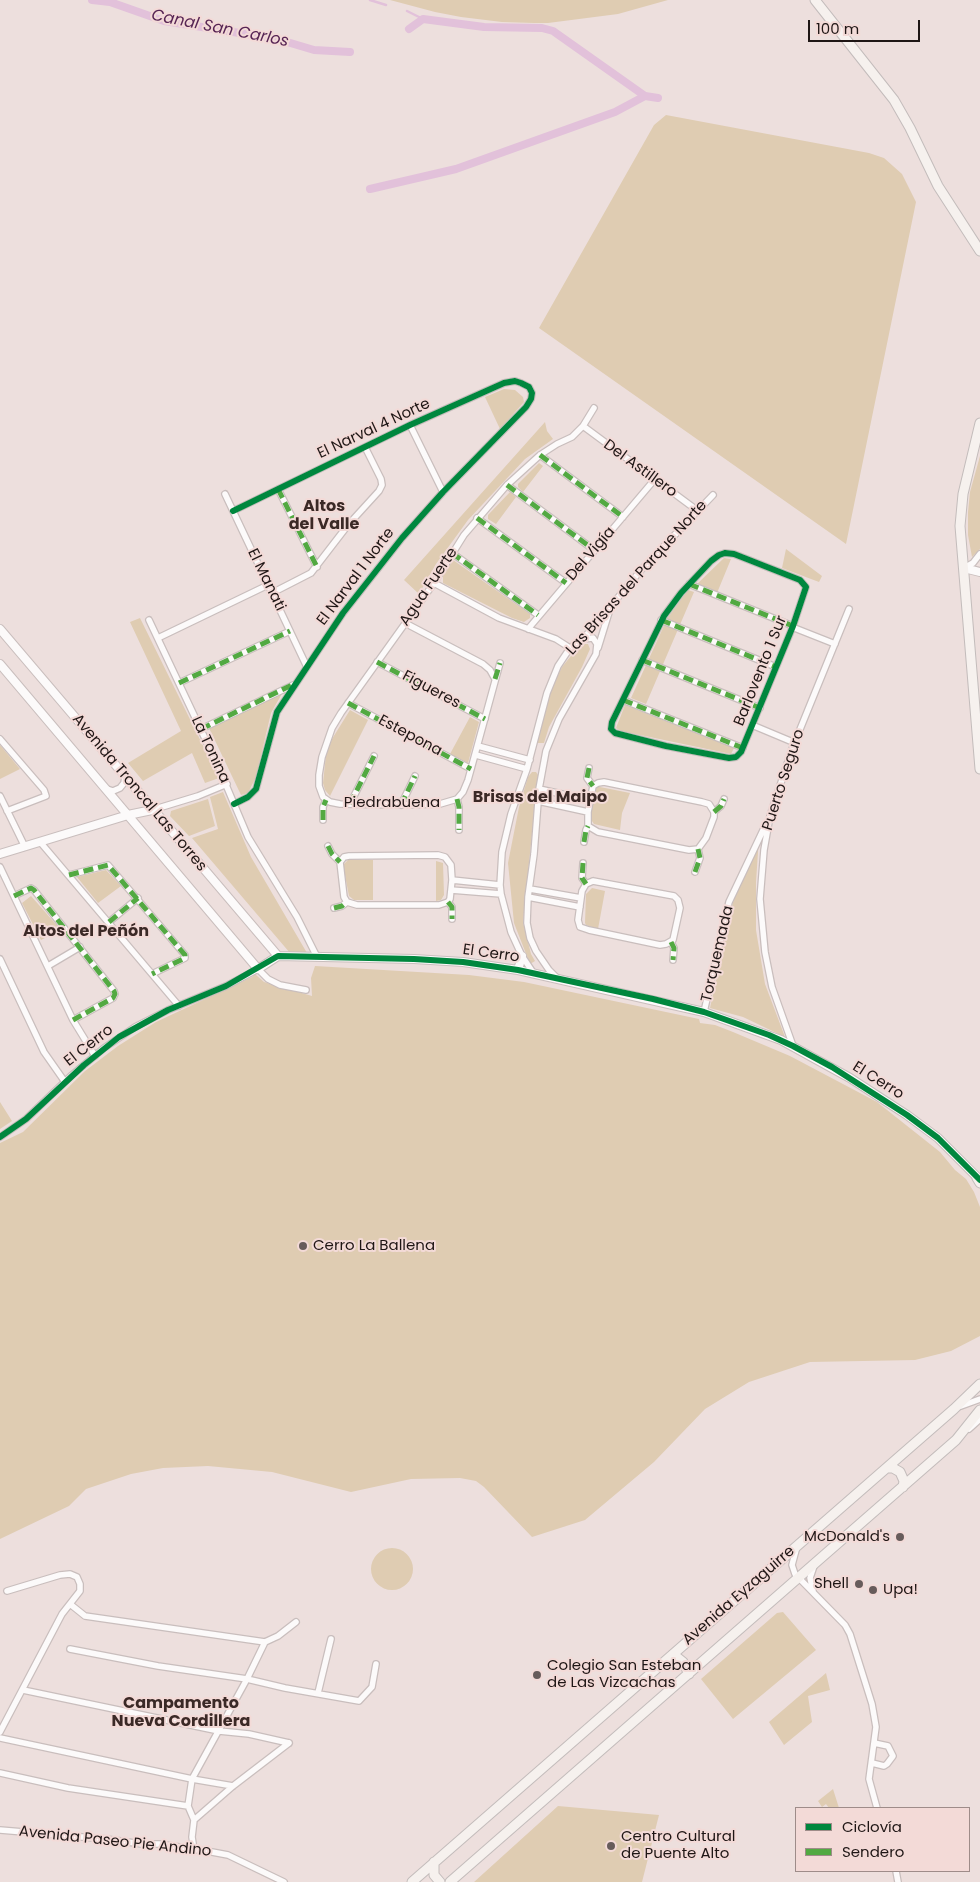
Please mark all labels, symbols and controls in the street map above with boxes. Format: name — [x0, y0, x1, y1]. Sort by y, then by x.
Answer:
water label: Canal San Carlos — [150, 6, 290, 52]
scale bar — [810, 10, 922, 42]
text: 100 m — [816, 18, 859, 39]
street label: El Narval 4 Norte — [315, 395, 433, 463]
street label: Del Astillero — [600, 436, 680, 502]
district label: Altos del Valle — [289, 497, 359, 535]
street label: Las Brisas del Parque Norte — [563, 497, 711, 659]
street label: Del Vigía — [563, 523, 619, 585]
street label: El Narval 1 Norte — [314, 525, 398, 629]
street label: Agua Fuerte — [396, 544, 462, 630]
street label: El Manati — [243, 546, 289, 614]
street label: Barlovento 1 Sur — [731, 613, 791, 729]
street label: Figueres — [399, 667, 463, 713]
street label: Avenida Troncal Las Torres — [68, 711, 210, 875]
street label: Estepona — [375, 712, 445, 760]
street label: La Tonina — [187, 714, 233, 786]
street label: Puerto Seguro — [759, 727, 809, 833]
district label: Brisas del Maipo — [473, 788, 607, 808]
street label: Piedrabuena — [344, 794, 440, 812]
street label: Torquemada — [698, 904, 738, 1004]
district label: Altos del Peñón — [23, 922, 149, 942]
street label: El Cerro — [461, 941, 521, 967]
street label: El Cerro — [61, 1021, 117, 1071]
street label: El Cerro — [849, 1058, 907, 1104]
place label: Cerro La Ballena — [313, 1237, 435, 1255]
marker: Cerro La Ballena — [297, 1240, 309, 1252]
place label: McDonald's — [804, 1528, 890, 1546]
marker: McDonald's — [894, 1531, 906, 1543]
street label: Avenida Eyzaguirre — [679, 1542, 799, 1650]
place label: Shell — [814, 1575, 849, 1593]
marker: Shell — [853, 1578, 865, 1590]
place label: Upa! — [883, 1581, 918, 1599]
marker: Upa! — [867, 1584, 879, 1596]
place label: Colegio San Esteban de Las Vizcachas — [547, 1657, 701, 1692]
marker: Colegio San Esteban de Las Vizcachas — [531, 1669, 543, 1681]
district label: Campamento Nueva Cordillera — [112, 1694, 250, 1732]
legend — [795, 1807, 970, 1872]
text: Ciclovía — [842, 1816, 902, 1837]
street label: Avenida Paseo Pie Andino — [18, 1823, 212, 1861]
place label: Centro Cultural de Puente Alto — [621, 1828, 735, 1863]
marker: Centro Cultural de Puente Alto — [605, 1840, 617, 1852]
text: Sendero — [842, 1841, 904, 1862]

